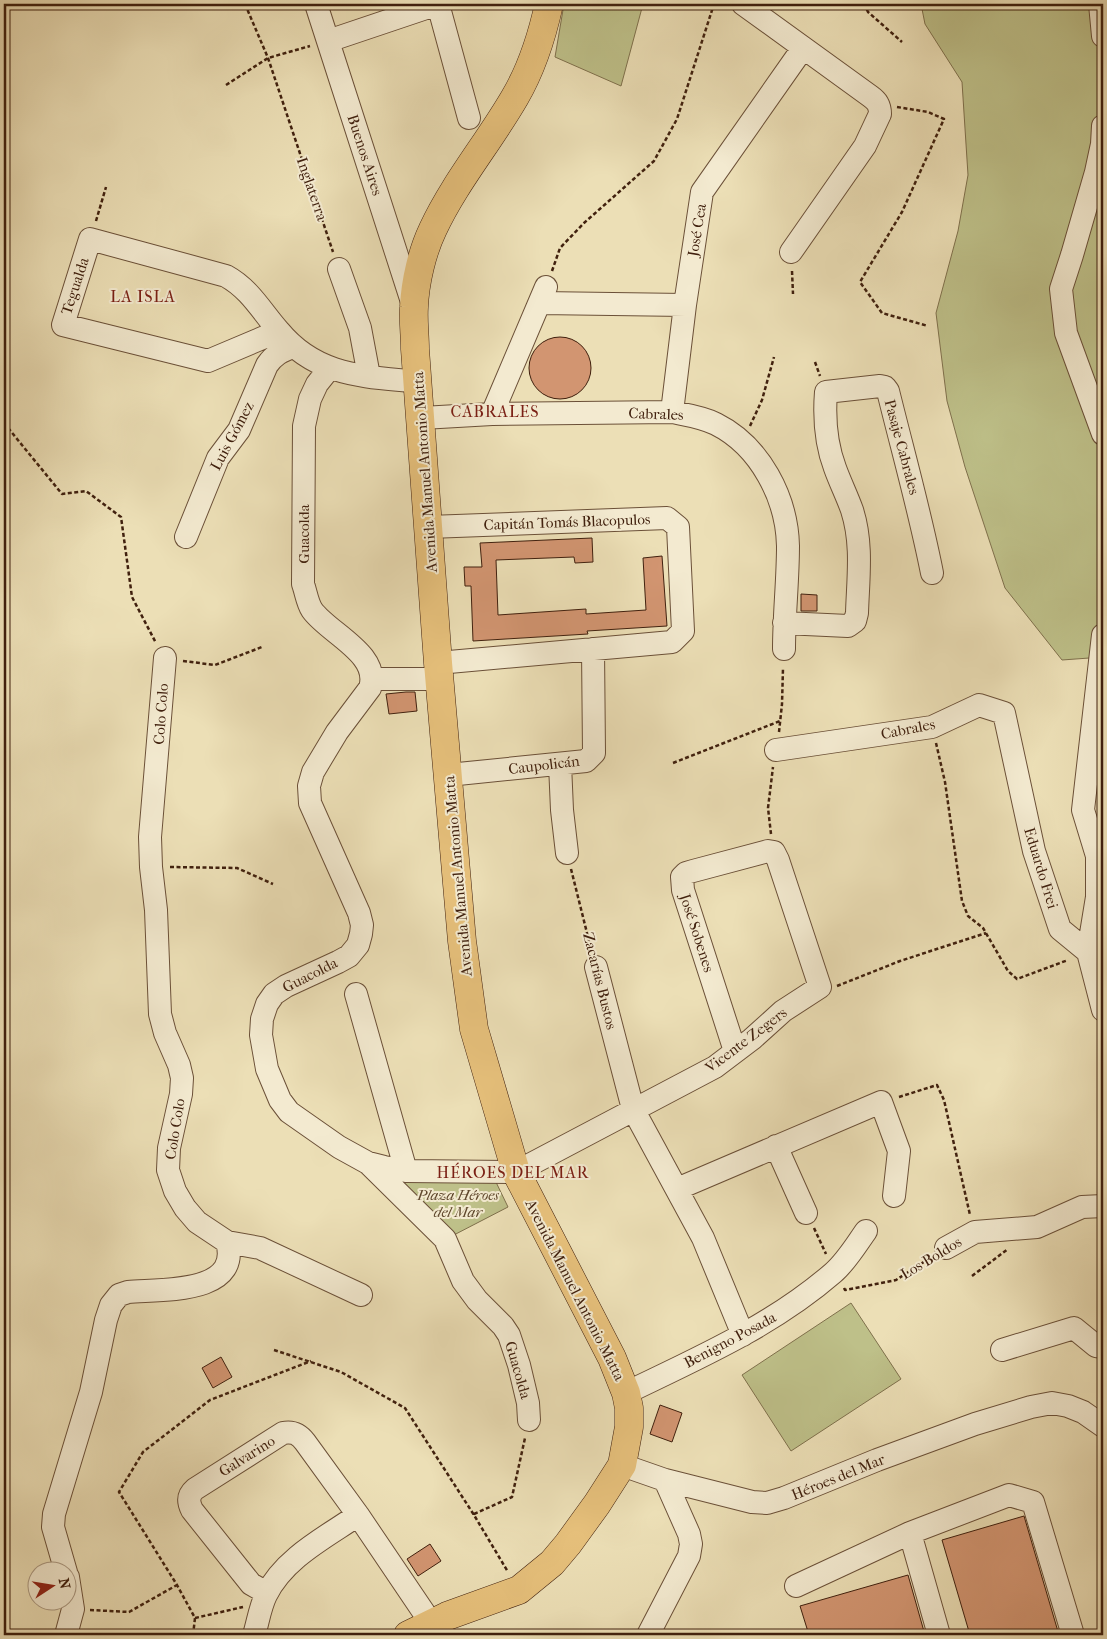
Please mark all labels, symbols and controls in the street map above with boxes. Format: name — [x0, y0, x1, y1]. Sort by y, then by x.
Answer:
street label: Buenos Aires — [343, 112, 387, 198]
street label: Inglaterra — [293, 155, 332, 224]
street label: José Cea — [684, 201, 710, 259]
street label: Tegualda — [57, 254, 93, 317]
district label: LA ISLA — [110, 287, 176, 306]
street label: Avenida Manuel Antonio Matta — [409, 370, 441, 574]
street label: Pasaje Cabrales — [881, 397, 923, 497]
street label: Luis Gómez — [206, 398, 258, 473]
district label: CABRALES — [450, 402, 540, 421]
street label: Cabrales — [628, 404, 684, 424]
street label: Guacolda — [295, 503, 313, 564]
street label: Capitán Tomás Blacopulos — [483, 510, 651, 534]
street label: Colo Colo — [150, 682, 172, 745]
street label: Cabrales — [879, 715, 937, 743]
street label: Caupolicán — [507, 752, 581, 778]
street label: Avenida Manuel Antonio Matta — [440, 774, 476, 978]
street label: Eduardo Frei — [1020, 825, 1062, 911]
street label: José Sobenes — [676, 891, 718, 975]
street label: Zacarías Bustos — [579, 931, 621, 1032]
street label: Guacolda — [279, 953, 341, 996]
street label: Vicente Zegers — [701, 1003, 791, 1077]
street label: Colo Colo — [161, 1097, 189, 1161]
district label: HÉROES DEL MAR — [437, 1162, 590, 1182]
park label: Plaza Héroes del Mar — [416, 1186, 499, 1221]
street label: Avenida Manuel Antonio Matta — [521, 1195, 629, 1385]
street label: Los Boldos — [897, 1233, 965, 1283]
street label: Benigno Posada — [681, 1308, 780, 1372]
street label: Guacolda — [501, 1339, 535, 1402]
street label: Galvarino — [216, 1432, 279, 1480]
street label: Héroes del Mar — [789, 1450, 888, 1504]
north arrow — [28, 1562, 78, 1612]
text: N — [55, 1576, 74, 1591]

